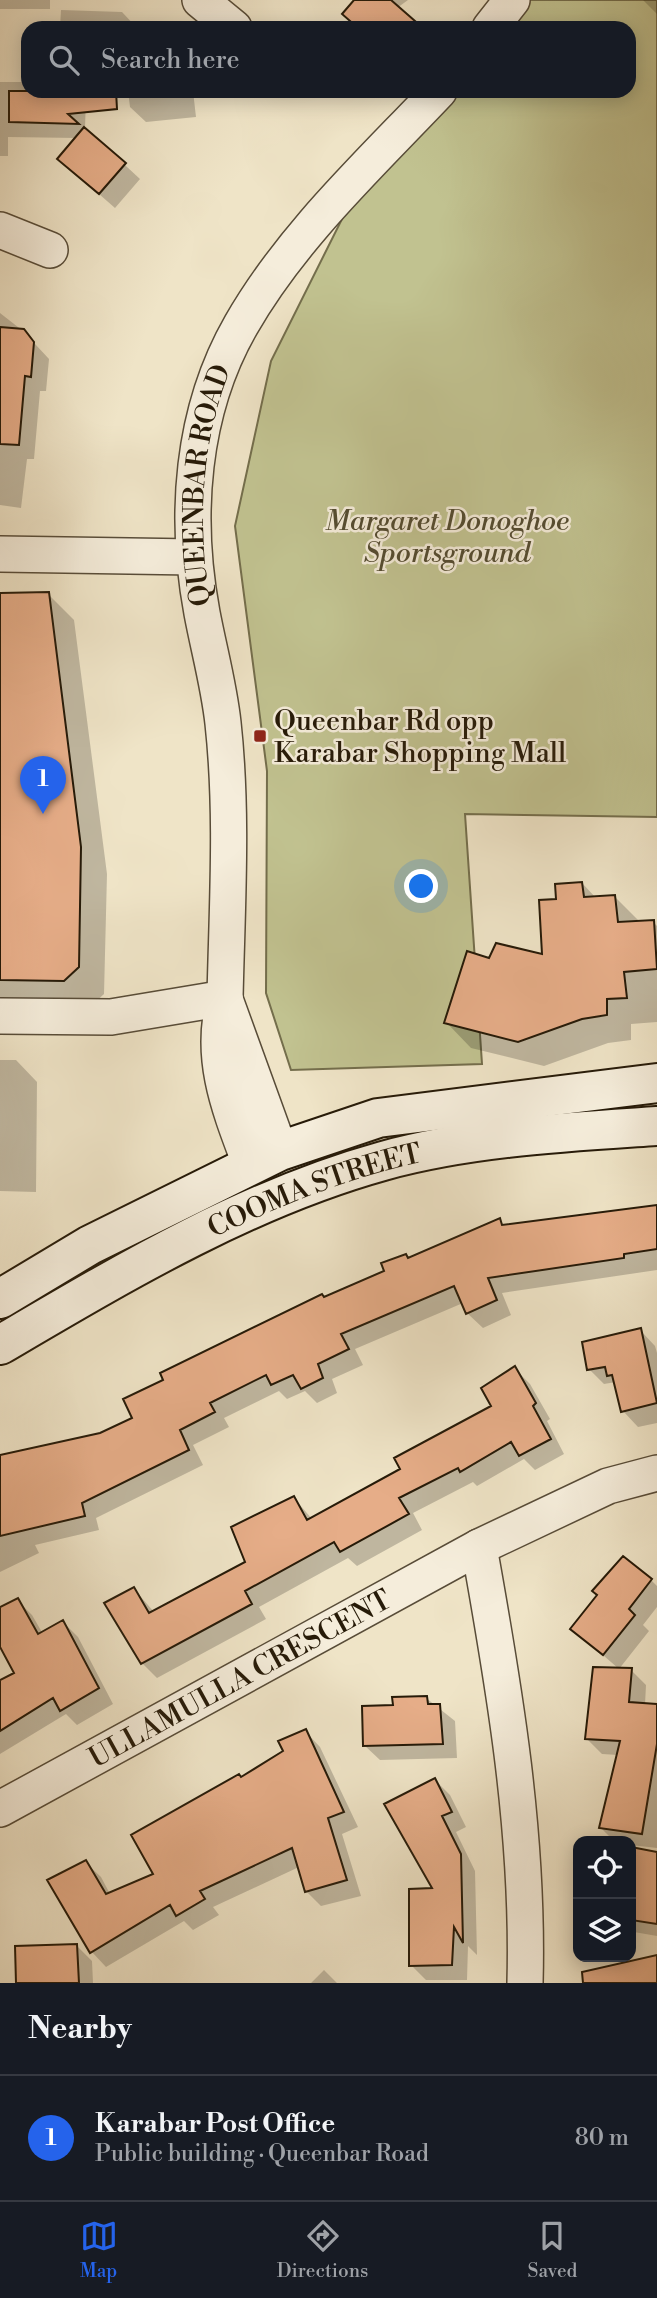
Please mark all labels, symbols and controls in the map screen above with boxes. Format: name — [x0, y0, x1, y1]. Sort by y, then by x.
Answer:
search box — [21, 21, 636, 98]
icon: search — [45, 41, 83, 79]
text: Search here — [101, 44, 240, 76]
street label: QUEENBAR ROAD — [177, 359, 239, 609]
park label: Margaret Donoghoe Sportsground — [325, 504, 569, 571]
place label: Queenbar Rd opp Karabar Shopping Mall — [274, 704, 566, 771]
marker: Queenbar Rd opp Karabar Shopping Mall — [252, 728, 268, 744]
pin: 1 — [20, 756, 66, 814]
your location — [404, 869, 438, 903]
street label: COOMA STREET — [202, 1136, 425, 1246]
street label: ULLAMULLA CRESCENT — [83, 1582, 398, 1776]
map controls — [573, 1836, 636, 1962]
button: locate — [573, 1836, 636, 1899]
button: layers — [573, 1899, 636, 1962]
text: Nearby — [28, 2010, 132, 2048]
text: Karabar Post Office — [95, 2108, 335, 2140]
text: 1 — [45, 2124, 57, 2152]
text: 80 m — [575, 2124, 629, 2152]
text: Public building · Queenbar Road — [95, 2140, 429, 2168]
tab: Map — [80, 2217, 118, 2283]
tab: Directions — [277, 2217, 368, 2283]
tab: Saved — [528, 2217, 577, 2283]

